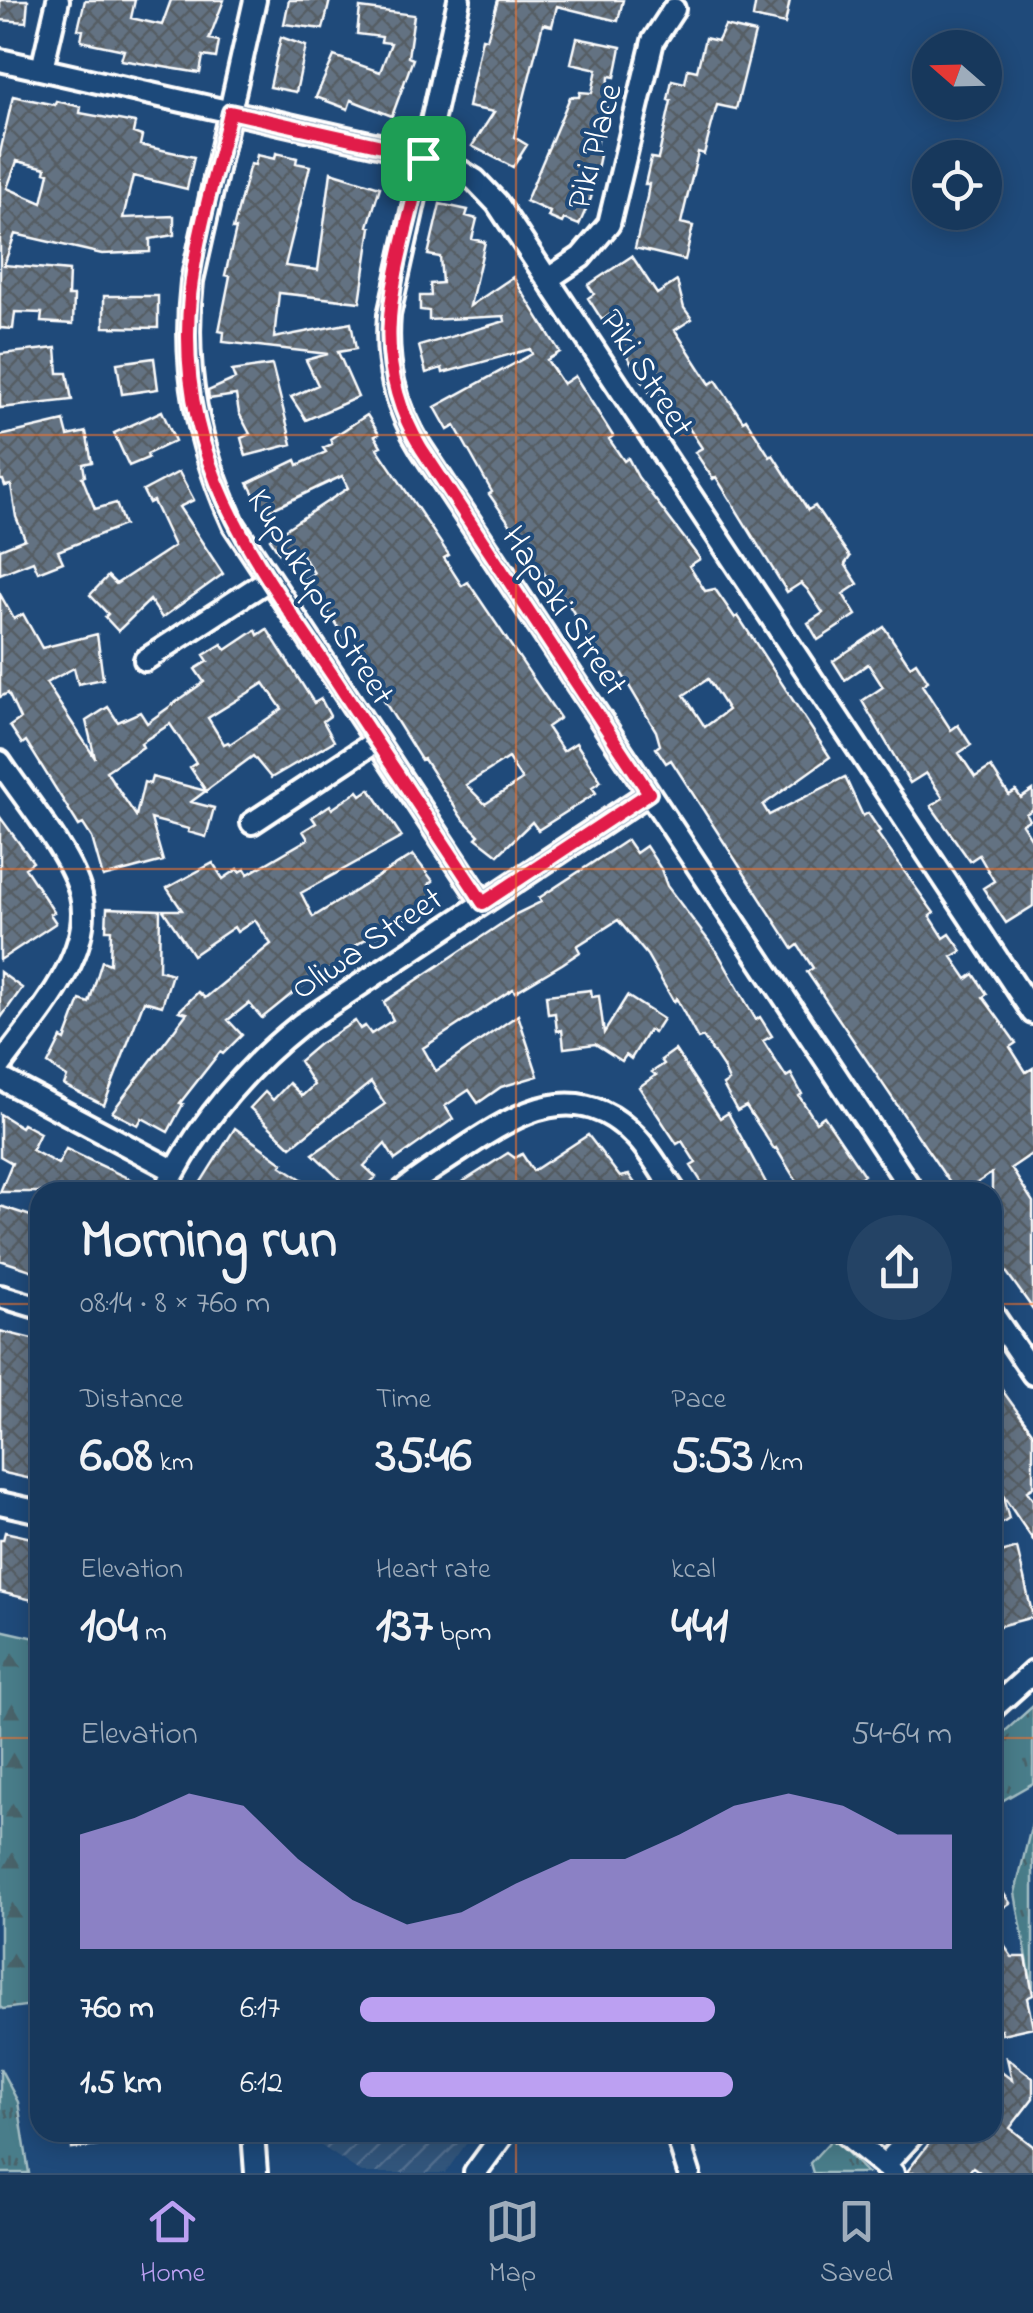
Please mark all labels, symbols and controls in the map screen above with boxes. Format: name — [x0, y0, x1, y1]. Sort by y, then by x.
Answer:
north arrow — [912, 30, 1002, 120]
map controls — [912, 30, 1002, 230]
street label: Piki Place — [555, 78, 638, 216]
pin — [381, 116, 466, 201]
icon: arrive — [396, 131, 451, 186]
button: locate — [912, 140, 1002, 230]
street label: Piki Street — [585, 300, 706, 448]
street label: Kupukupu Street — [232, 480, 406, 716]
street label: Hapaki Street — [487, 517, 639, 708]
street label: Oliwa Street — [282, 875, 455, 1015]
text: Morning run — [80, 1203, 337, 1283]
button: share — [847, 1215, 952, 1320]
text: 08:14 · 8 × 760 m — [80, 1281, 270, 1328]
text: Distance — [80, 1380, 183, 1421]
text: Time — [376, 1380, 431, 1421]
text: Pace — [671, 1380, 726, 1421]
text: 6.08 — [80, 1421, 153, 1494]
text: 35:46 — [376, 1421, 472, 1494]
text: 5:53 — [671, 1421, 753, 1494]
text: km — [153, 1443, 194, 1484]
text: /km — [753, 1443, 803, 1484]
text: Elevation — [80, 1550, 183, 1591]
text: Heart rate — [376, 1550, 490, 1591]
text: kcal — [671, 1550, 716, 1591]
text: 104 — [80, 1591, 138, 1664]
text: 137 — [376, 1591, 433, 1664]
text: 441 — [671, 1591, 728, 1664]
text: m — [138, 1613, 167, 1654]
text: bpm — [433, 1613, 492, 1654]
text: Elevation — [80, 1712, 198, 1759]
text: 54–64 m — [851, 1712, 952, 1759]
text: 760 m — [80, 1986, 154, 2033]
text: 6:17 — [240, 1986, 280, 2033]
text: 1.5 km — [80, 2061, 162, 2108]
text: 6:12 — [240, 2061, 283, 2108]
tab: Home — [140, 2194, 205, 2295]
tab: Map — [485, 2194, 540, 2295]
tab: Saved — [820, 2194, 893, 2295]

